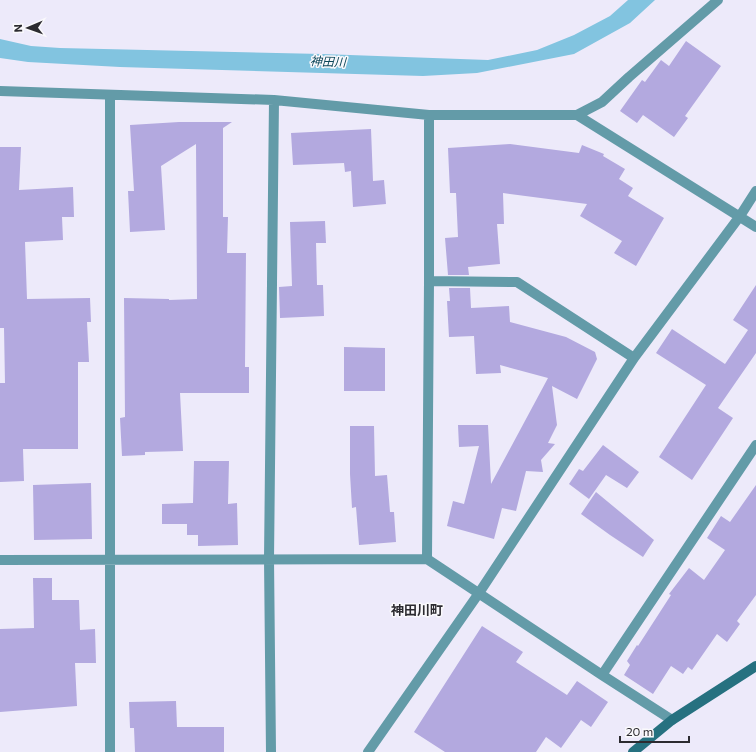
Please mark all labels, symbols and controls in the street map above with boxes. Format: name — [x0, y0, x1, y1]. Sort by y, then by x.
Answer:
north arrow — [8, 8, 48, 48]
text: N — [11, 24, 24, 33]
water label: 神田川 — [310, 53, 348, 69]
district label: 神田川町 — [391, 602, 443, 618]
scale bar — [620, 718, 689, 744]
text: 20 m — [626, 724, 653, 738]

